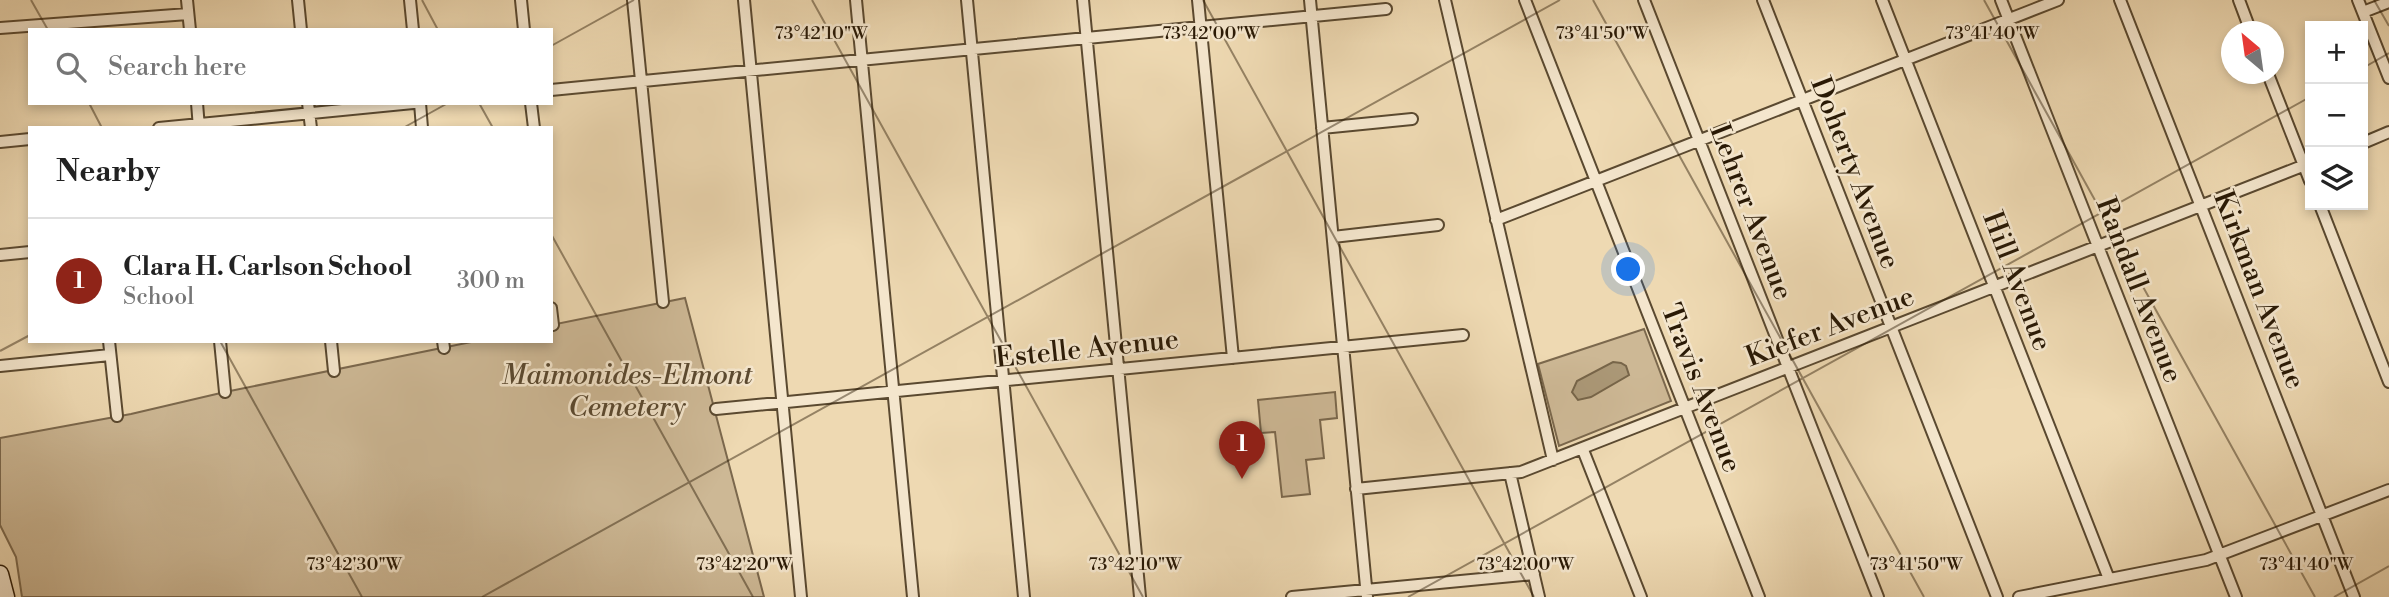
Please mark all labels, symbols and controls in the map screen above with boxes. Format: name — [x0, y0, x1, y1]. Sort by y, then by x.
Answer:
north arrow — [2221, 21, 2284, 84]
map controls — [2305, 21, 2368, 210]
button: + — [2305, 21, 2368, 84]
text: 73°42'10"W — [775, 22, 868, 45]
text: 73°42'00"W — [1162, 22, 1261, 45]
text: 73°41'50"W — [1555, 22, 1649, 45]
text: 73°41'40"W — [1945, 22, 2040, 45]
search box — [28, 28, 553, 105]
icon: search — [52, 48, 90, 86]
text: Search here — [108, 51, 247, 83]
street label: Doherty Avenue — [1802, 72, 1908, 274]
button: − — [2305, 84, 2368, 147]
street label: Lehrer Avenue — [1701, 119, 1801, 305]
button: layers — [2305, 147, 2368, 210]
text: Nearby — [56, 153, 160, 191]
street label: Kirkman Avenue — [2205, 186, 2313, 394]
street label: Randall Avenue — [2088, 192, 2190, 388]
street label: Hill Avenue — [1974, 206, 2060, 356]
text: Clara H. Carlson School — [123, 251, 412, 283]
your location — [1611, 252, 1645, 286]
text: 1 — [73, 267, 85, 295]
text: 300 m — [457, 267, 525, 295]
street label: Kiefer Avenue — [1741, 279, 1919, 375]
text: School — [123, 283, 194, 311]
street label: Travis Avenue — [1653, 299, 1749, 477]
street label: Estelle Avenue — [993, 322, 1181, 376]
park label: Maimonides-Elmont Cemetery — [502, 358, 753, 425]
pin: 1 — [1219, 421, 1265, 479]
text: 73°42'30"W — [306, 553, 403, 576]
text: 73°42'20"W — [696, 553, 793, 576]
text: 73°42'10"W — [1089, 553, 1182, 576]
text: 73°42'00"W — [1476, 553, 1575, 576]
text: 73°41'50"W — [1869, 553, 1963, 576]
text: 73°41'40"W — [2259, 553, 2354, 576]

